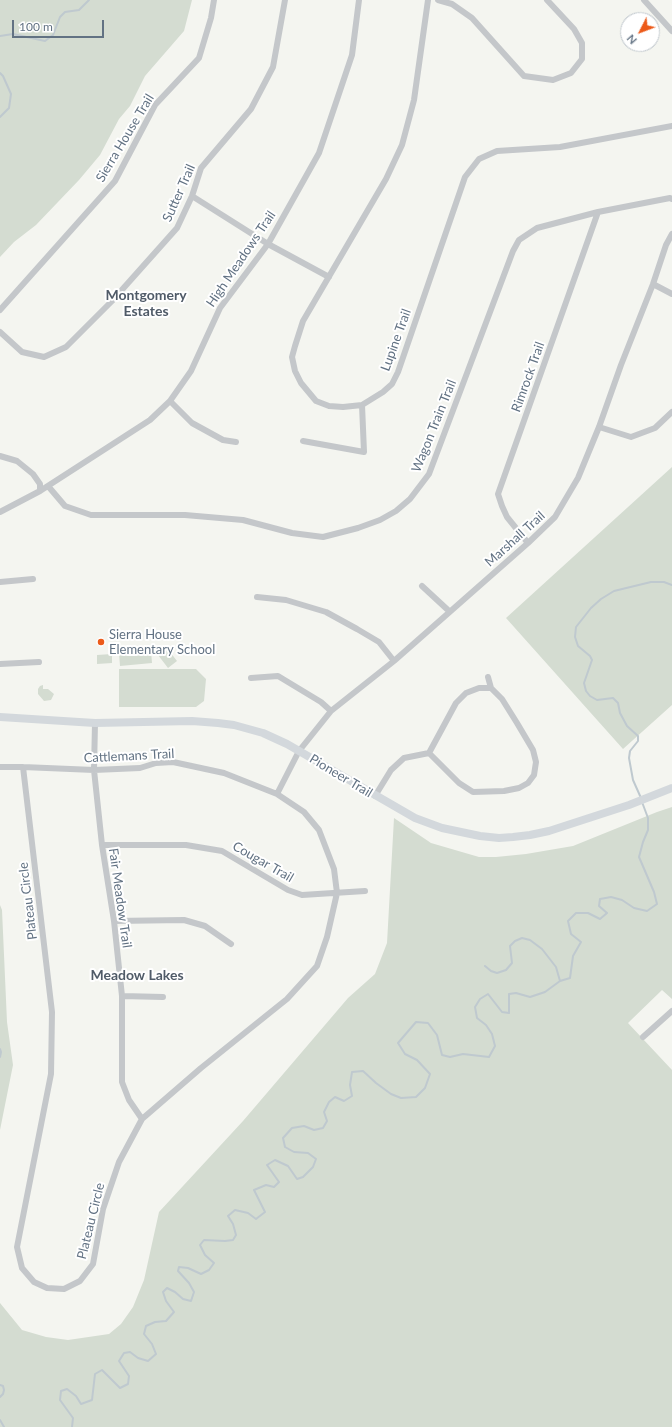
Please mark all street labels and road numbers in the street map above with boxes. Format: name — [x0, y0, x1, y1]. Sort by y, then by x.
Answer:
street label: Sierra House Trail — [93, 91, 157, 185]
street label: Sutter Trail — [159, 162, 199, 224]
street label: High Meadows Trail — [203, 208, 279, 310]
street label: Lupine Trail — [378, 307, 414, 373]
street label: Rimrock Trail — [508, 340, 548, 414]
street label: Wagon Train Trail — [408, 377, 460, 475]
street label: Marshall Trail — [482, 508, 548, 570]
street label: Cattlemans Trail — [83, 746, 175, 766]
street label: Pioneer Trail — [307, 751, 375, 801]
street label: Cougar Trail — [230, 838, 296, 886]
street label: Fair Meadow Trail — [105, 847, 135, 949]
street label: Plateau Circle — [15, 861, 41, 941]
street label: Plateau Circle — [74, 1181, 108, 1261]

